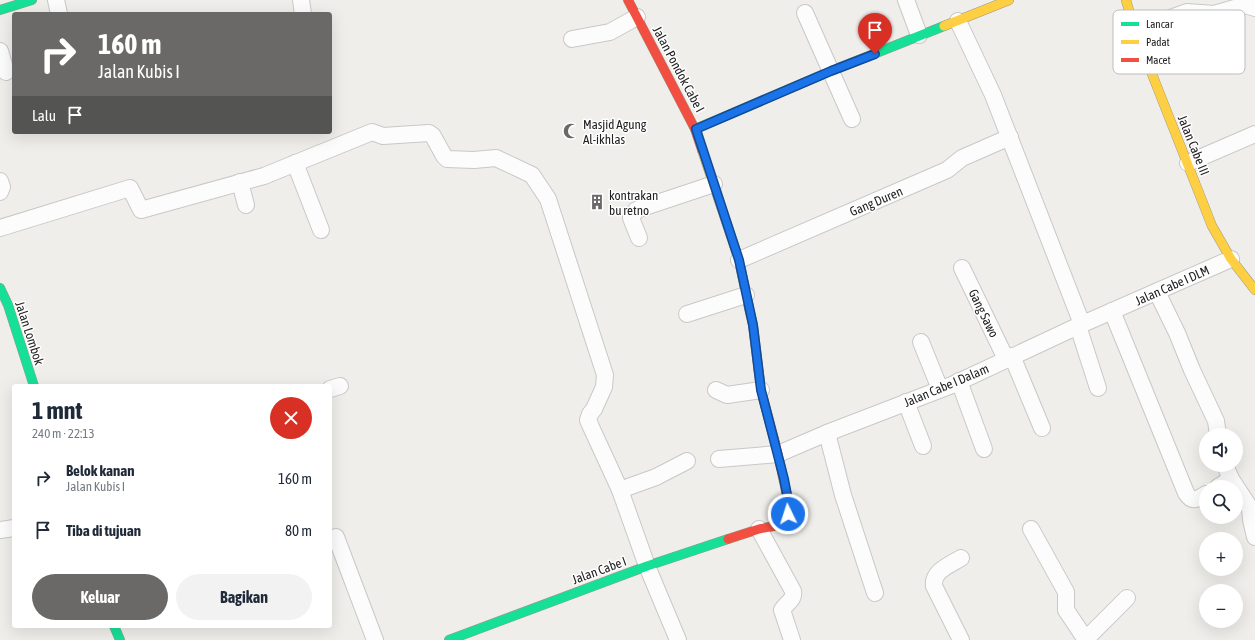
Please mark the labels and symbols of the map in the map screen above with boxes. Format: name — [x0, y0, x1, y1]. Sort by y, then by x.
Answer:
legend — [1113, 10, 1245, 74]
pin — [858, 13, 892, 54]
text: Lancar — [1146, 18, 1174, 30]
street label: Jalan Pondok Cabe I — [650, 24, 708, 115]
text: Padat — [1146, 36, 1170, 48]
text: Macet — [1146, 54, 1171, 66]
street label: Jalan Cabe III — [1175, 113, 1212, 177]
place label: Masjid Agung Al-ikhlas — [583, 117, 647, 147]
mosque icon: Masjid Agung Al-ikhlas — [562, 122, 580, 140]
street label: Gang Duren — [847, 184, 905, 219]
place label: kontrakan bu retno — [609, 188, 658, 218]
building icon: kontrakan bu retno — [588, 193, 606, 211]
street label: Jalan Cabe I DLM — [1133, 262, 1212, 309]
street label: Gang Sawo — [965, 287, 1002, 340]
street label: Jalan Lombok — [12, 299, 47, 367]
street label: Jalan Cabe I Dalam — [901, 361, 991, 410]
position arrow — [767, 493, 809, 535]
street label: Jalan Cabe I — [570, 554, 628, 587]

